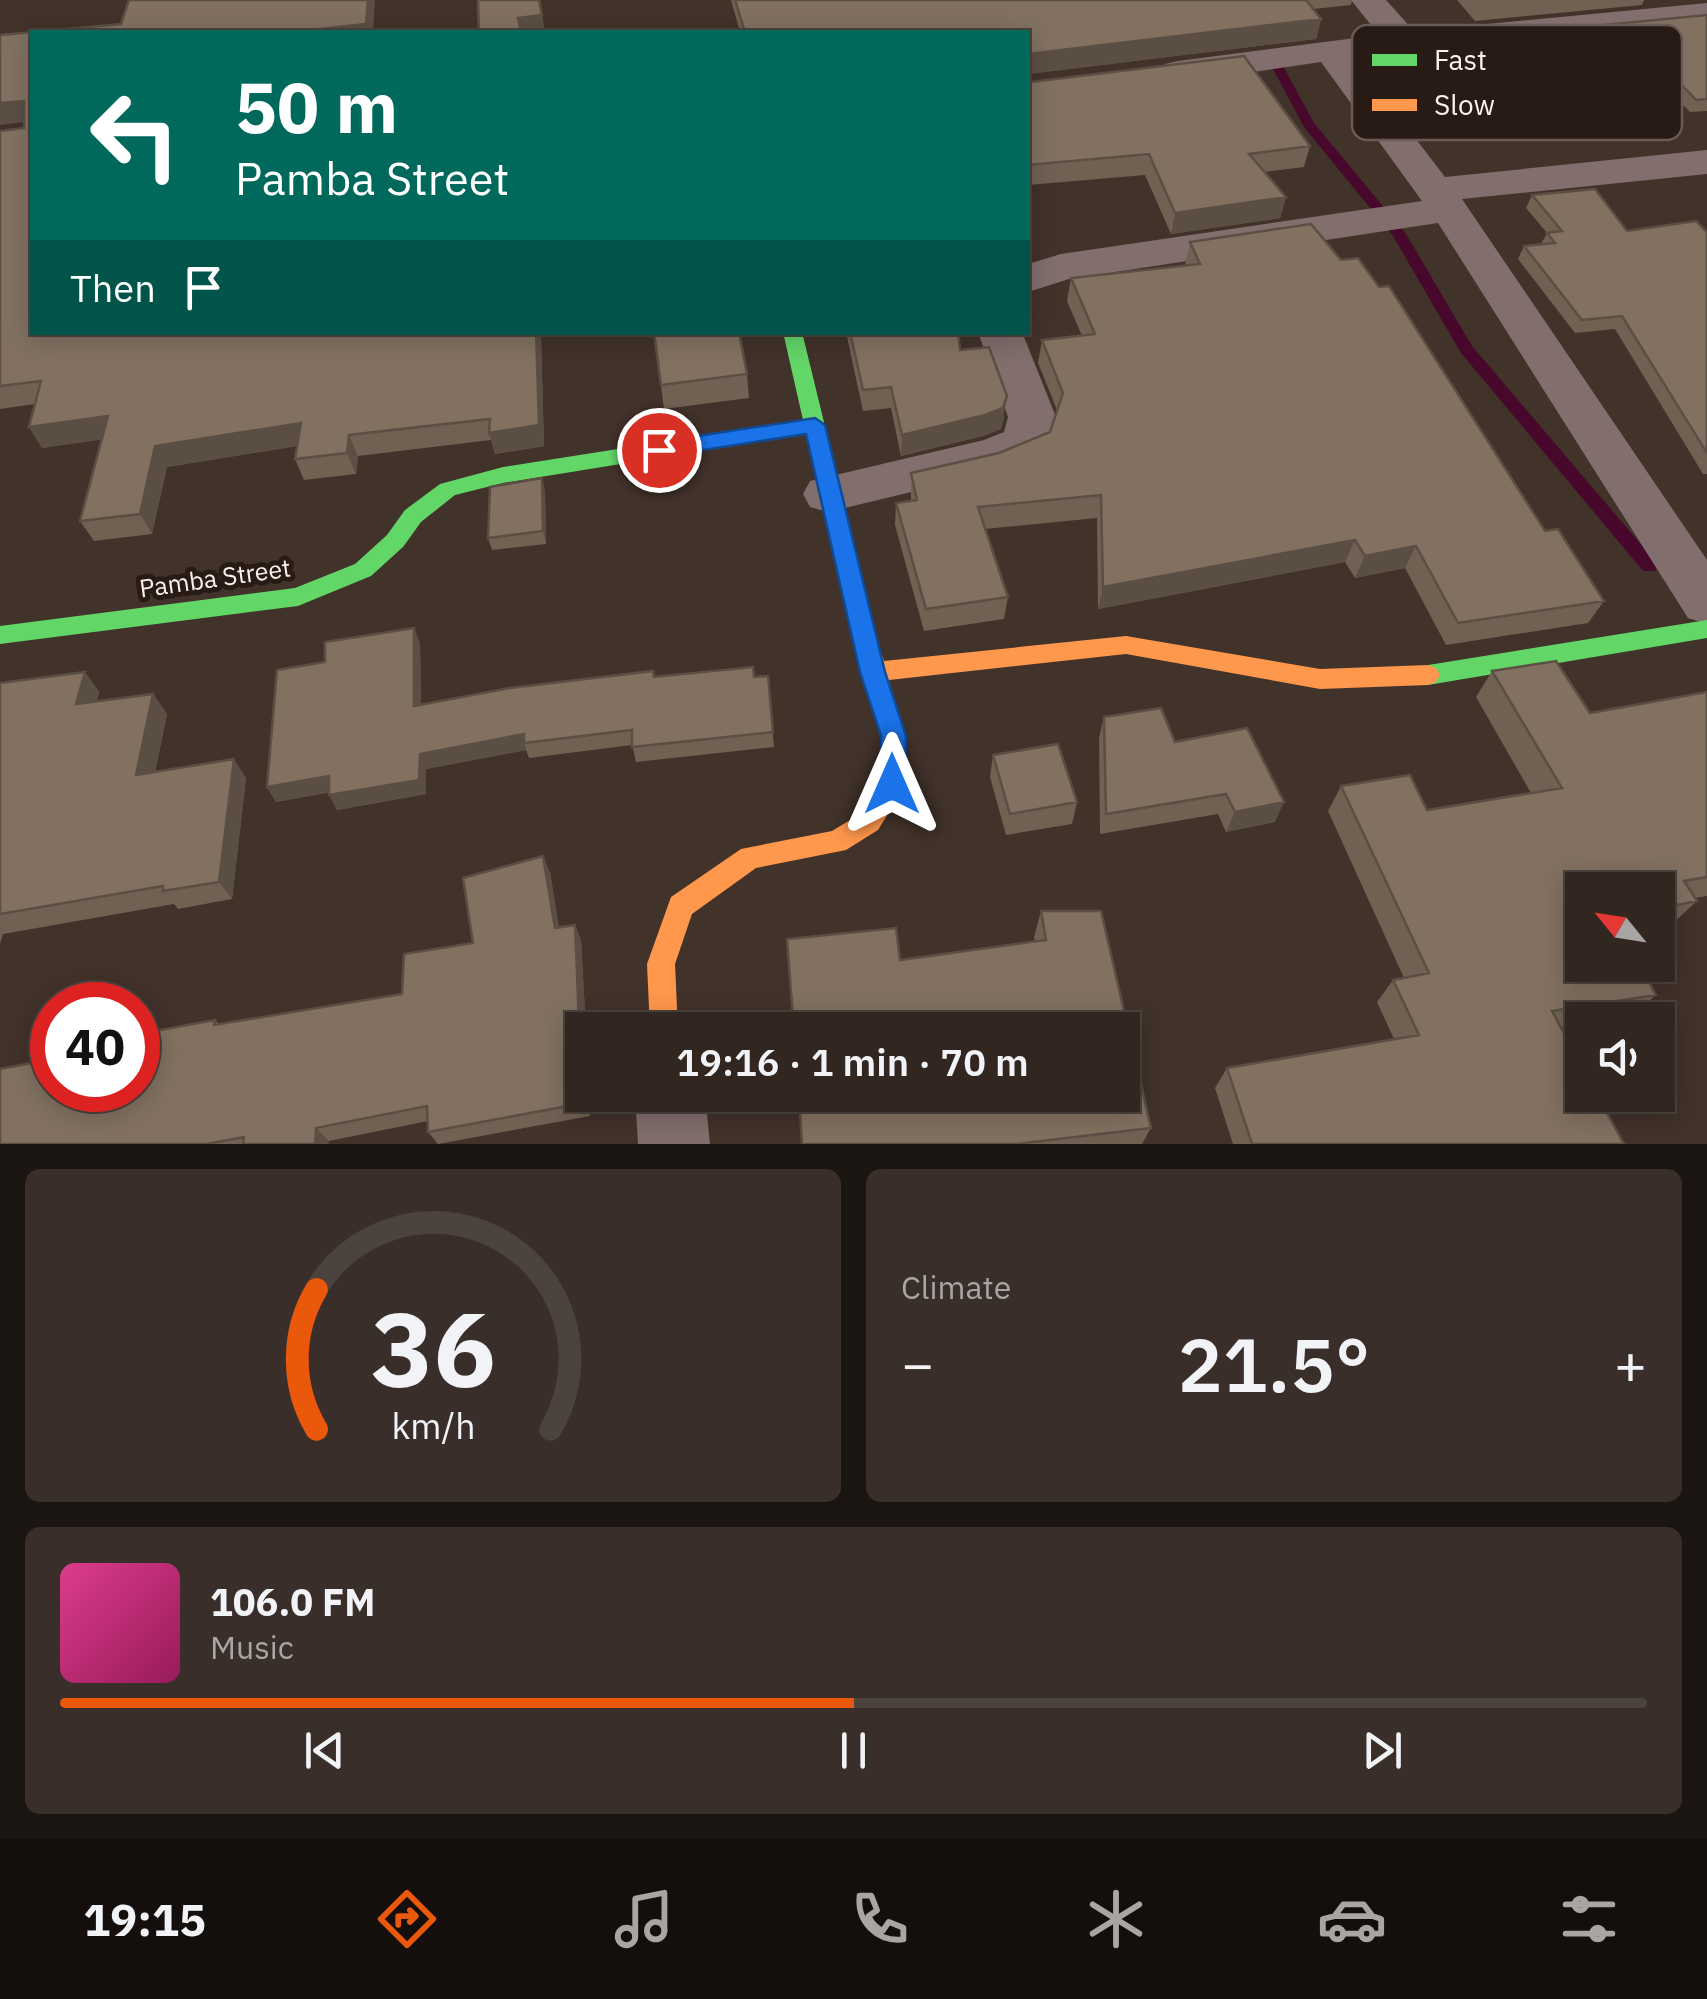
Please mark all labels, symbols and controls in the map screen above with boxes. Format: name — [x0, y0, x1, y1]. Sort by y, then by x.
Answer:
legend — [1352, 25, 1682, 140]
text: Fast — [1434, 41, 1487, 78]
text: 50 m — [235, 61, 398, 152]
icon: left — [70, 70, 200, 200]
text: Slow — [1434, 86, 1495, 123]
text: Pamba Street — [235, 149, 509, 207]
icon: arrive — [176, 260, 231, 315]
text: Then — [70, 263, 156, 312]
pin — [617, 408, 702, 493]
icon: arrive — [632, 423, 687, 478]
street label: Pamba Street — [137, 551, 293, 604]
position arrow — [840, 732, 944, 836]
north arrow — [1565, 872, 1675, 982]
map controls — [1565, 872, 1675, 1112]
speed limit sign: 40 — [30, 982, 160, 1112]
button: sound — [1565, 1002, 1675, 1112]
text: 19:16 · 1 min · 70 m — [676, 1037, 1029, 1086]
text: Climate — [901, 1266, 1011, 1308]
text: 36 — [371, 1280, 495, 1416]
text: 21.5° — [1178, 1315, 1370, 1413]
text: − — [901, 1328, 934, 1399]
text: + — [1614, 1328, 1647, 1399]
text: km/h — [391, 1402, 475, 1449]
text: 106.0 FM — [210, 1577, 375, 1626]
text: Music — [210, 1626, 294, 1668]
icon: previous — [297, 1723, 352, 1778]
icon: pause — [826, 1723, 881, 1778]
icon: next — [1355, 1723, 1410, 1778]
icon: directions — [372, 1884, 442, 1954]
icon: music — [609, 1884, 679, 1954]
icon: phone — [845, 1884, 915, 1954]
icon: climate — [1081, 1884, 1151, 1954]
icon: car — [1317, 1884, 1387, 1954]
icon: filters — [1554, 1884, 1624, 1954]
text: 19:15 — [83, 1890, 206, 1948]

